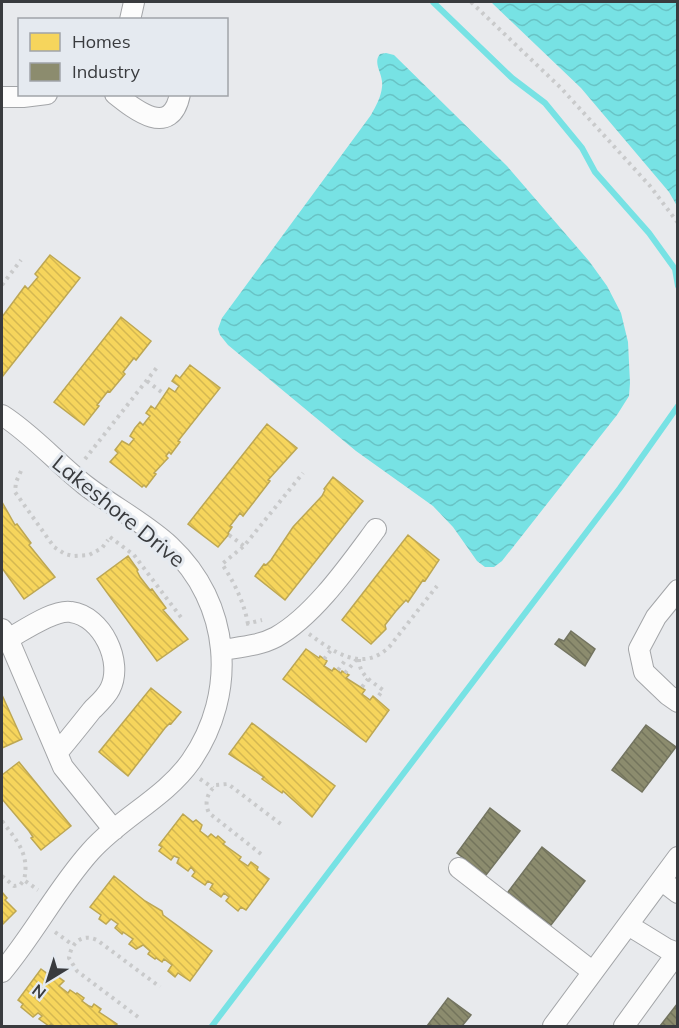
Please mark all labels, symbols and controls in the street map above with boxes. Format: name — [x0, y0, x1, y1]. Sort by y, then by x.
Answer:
legend — [18, 18, 228, 96]
text: Homes — [72, 30, 131, 53]
text: Industry — [72, 60, 141, 83]
street label: Lakeshore Drive — [47, 449, 191, 573]
north arrow — [18, 950, 78, 1010]
text: N — [28, 980, 50, 1003]

